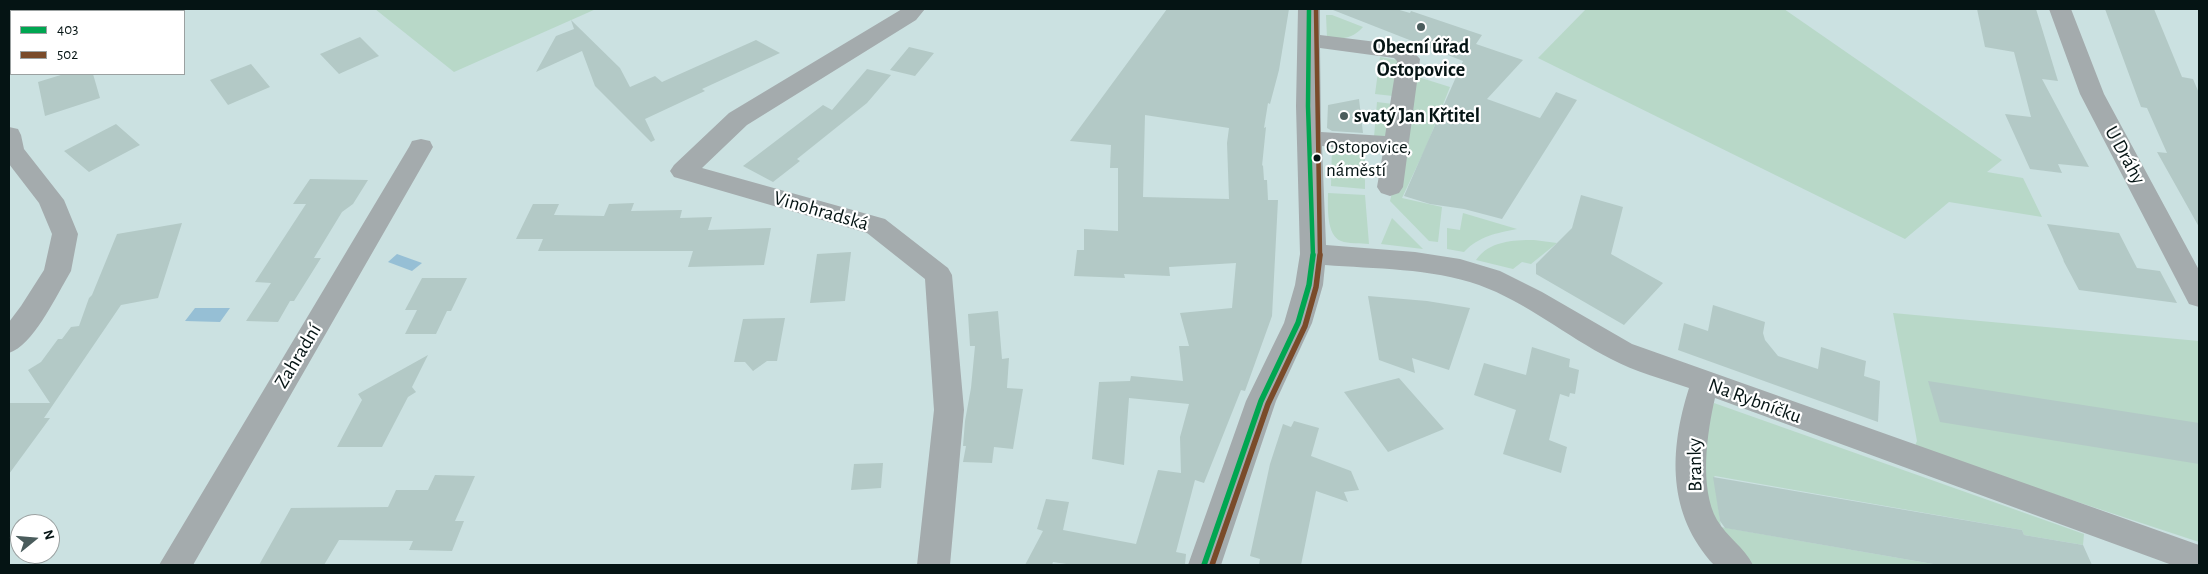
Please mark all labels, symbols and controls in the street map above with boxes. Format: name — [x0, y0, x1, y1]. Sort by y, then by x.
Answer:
legend — [10, 10, 185, 75]
marker: Obecní úřad Ostopovice — [1415, 21, 1427, 33]
text: 403 — [57, 22, 78, 37]
place label: Obecní úřad Ostopovice — [1373, 35, 1469, 82]
text: 502 — [57, 47, 78, 62]
place label: svatý Jan Křtitel — [1354, 104, 1480, 128]
marker: svatý Jan Křtitel — [1338, 110, 1350, 122]
street label: U Dráhy — [2099, 122, 2151, 188]
place label: Ostopovice, náměstí — [1326, 136, 1411, 180]
marker: Ostopovice, náměstí — [1312, 153, 1322, 163]
street label: Vinohradská — [771, 186, 871, 236]
street label: Zahradní — [269, 319, 327, 393]
street label: Na Rybníčku — [1705, 373, 1805, 429]
street label: Branky — [1683, 438, 1707, 492]
north arrow — [10, 514, 60, 564]
text: N — [40, 528, 57, 542]

